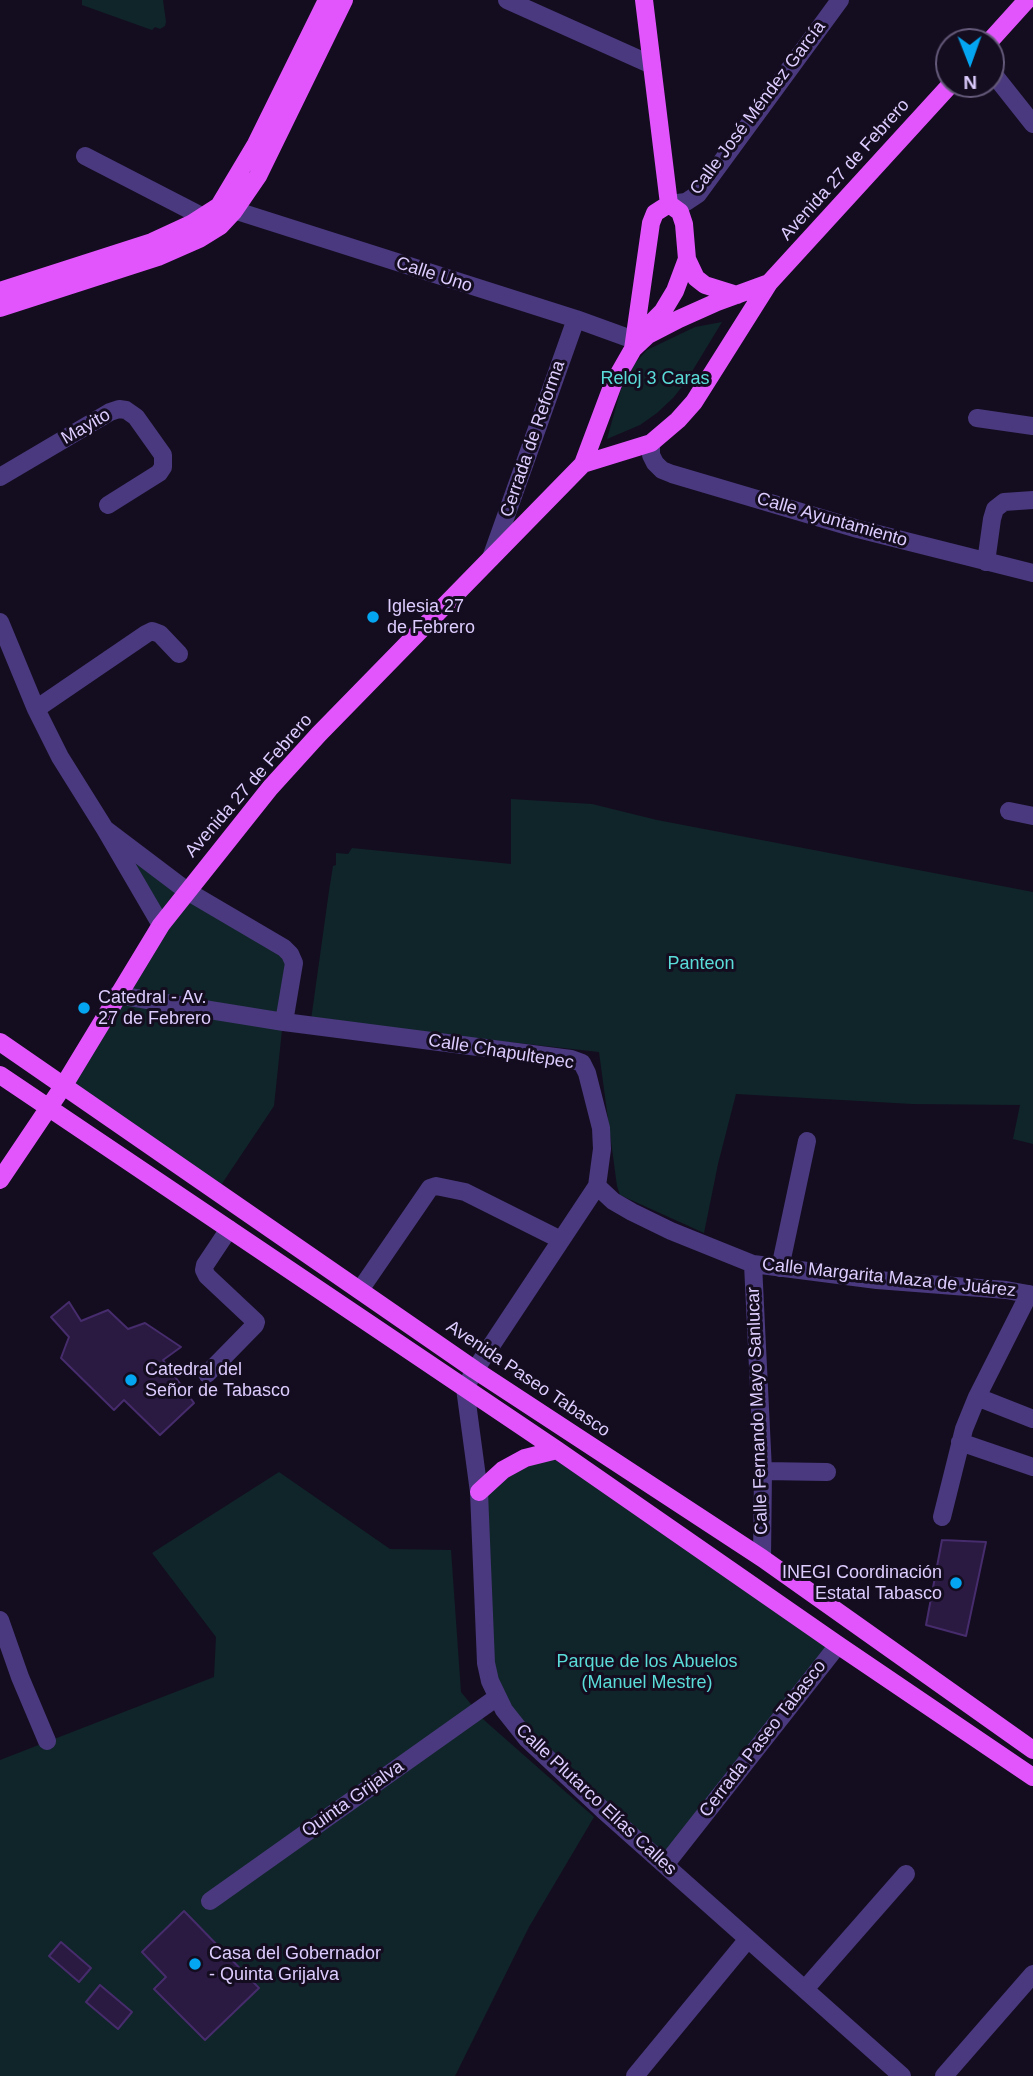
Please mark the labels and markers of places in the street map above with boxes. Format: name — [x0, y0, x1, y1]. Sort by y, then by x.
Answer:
place label: Iglesia 27 de Febrero — [387, 596, 475, 638]
marker: Iglesia 27 de Febrero — [365, 609, 381, 625]
place label: Catedral - Av. 27 de Febrero — [98, 987, 211, 1030]
marker: Catedral - Av. 27 de Febrero — [76, 1000, 92, 1016]
place label: Catedral del Señor de Tabasco — [145, 1359, 290, 1402]
marker: Catedral del Señor de Tabasco — [123, 1372, 139, 1388]
place label: INEGI Coordinación Estatal Tabasco — [782, 1562, 942, 1604]
marker: INEGI Coordinación Estatal Tabasco — [948, 1575, 964, 1591]
place label: Casa del Gobernador - Quinta Grijalva — [209, 1943, 381, 1986]
marker: Casa del Gobernador - Quinta Grijalva — [187, 1956, 203, 1972]

